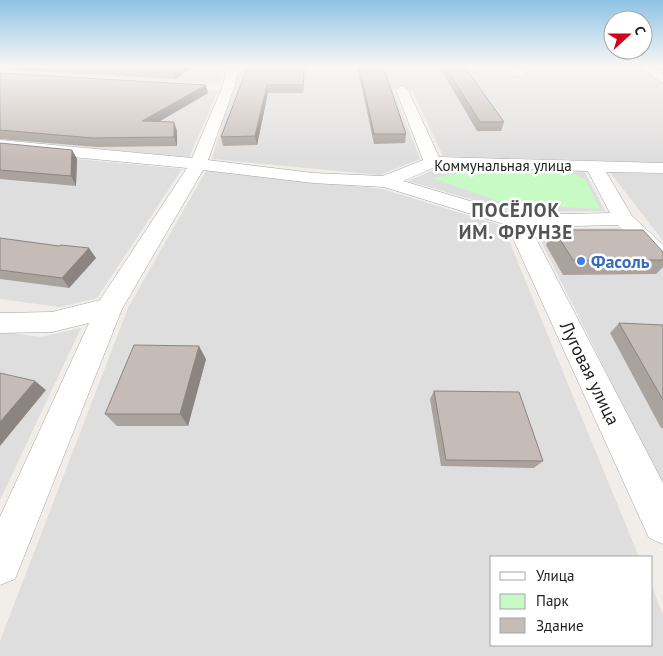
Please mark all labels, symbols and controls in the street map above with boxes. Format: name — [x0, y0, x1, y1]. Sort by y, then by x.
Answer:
north arrow — [603, 10, 653, 60]
text: С — [630, 23, 650, 37]
street label: Коммунальная улица — [434, 156, 572, 175]
district label: ПОСЁЛОК ИМ. ФРУНЗЕ — [459, 198, 573, 244]
place label: Фасоль — [591, 250, 650, 273]
marker: Фасоль — [575, 255, 587, 267]
street label: Луговая улица — [555, 316, 625, 429]
legend — [490, 556, 653, 646]
text: Улица — [536, 566, 574, 585]
text: Парк — [536, 591, 569, 610]
text: Здание — [536, 616, 584, 635]

